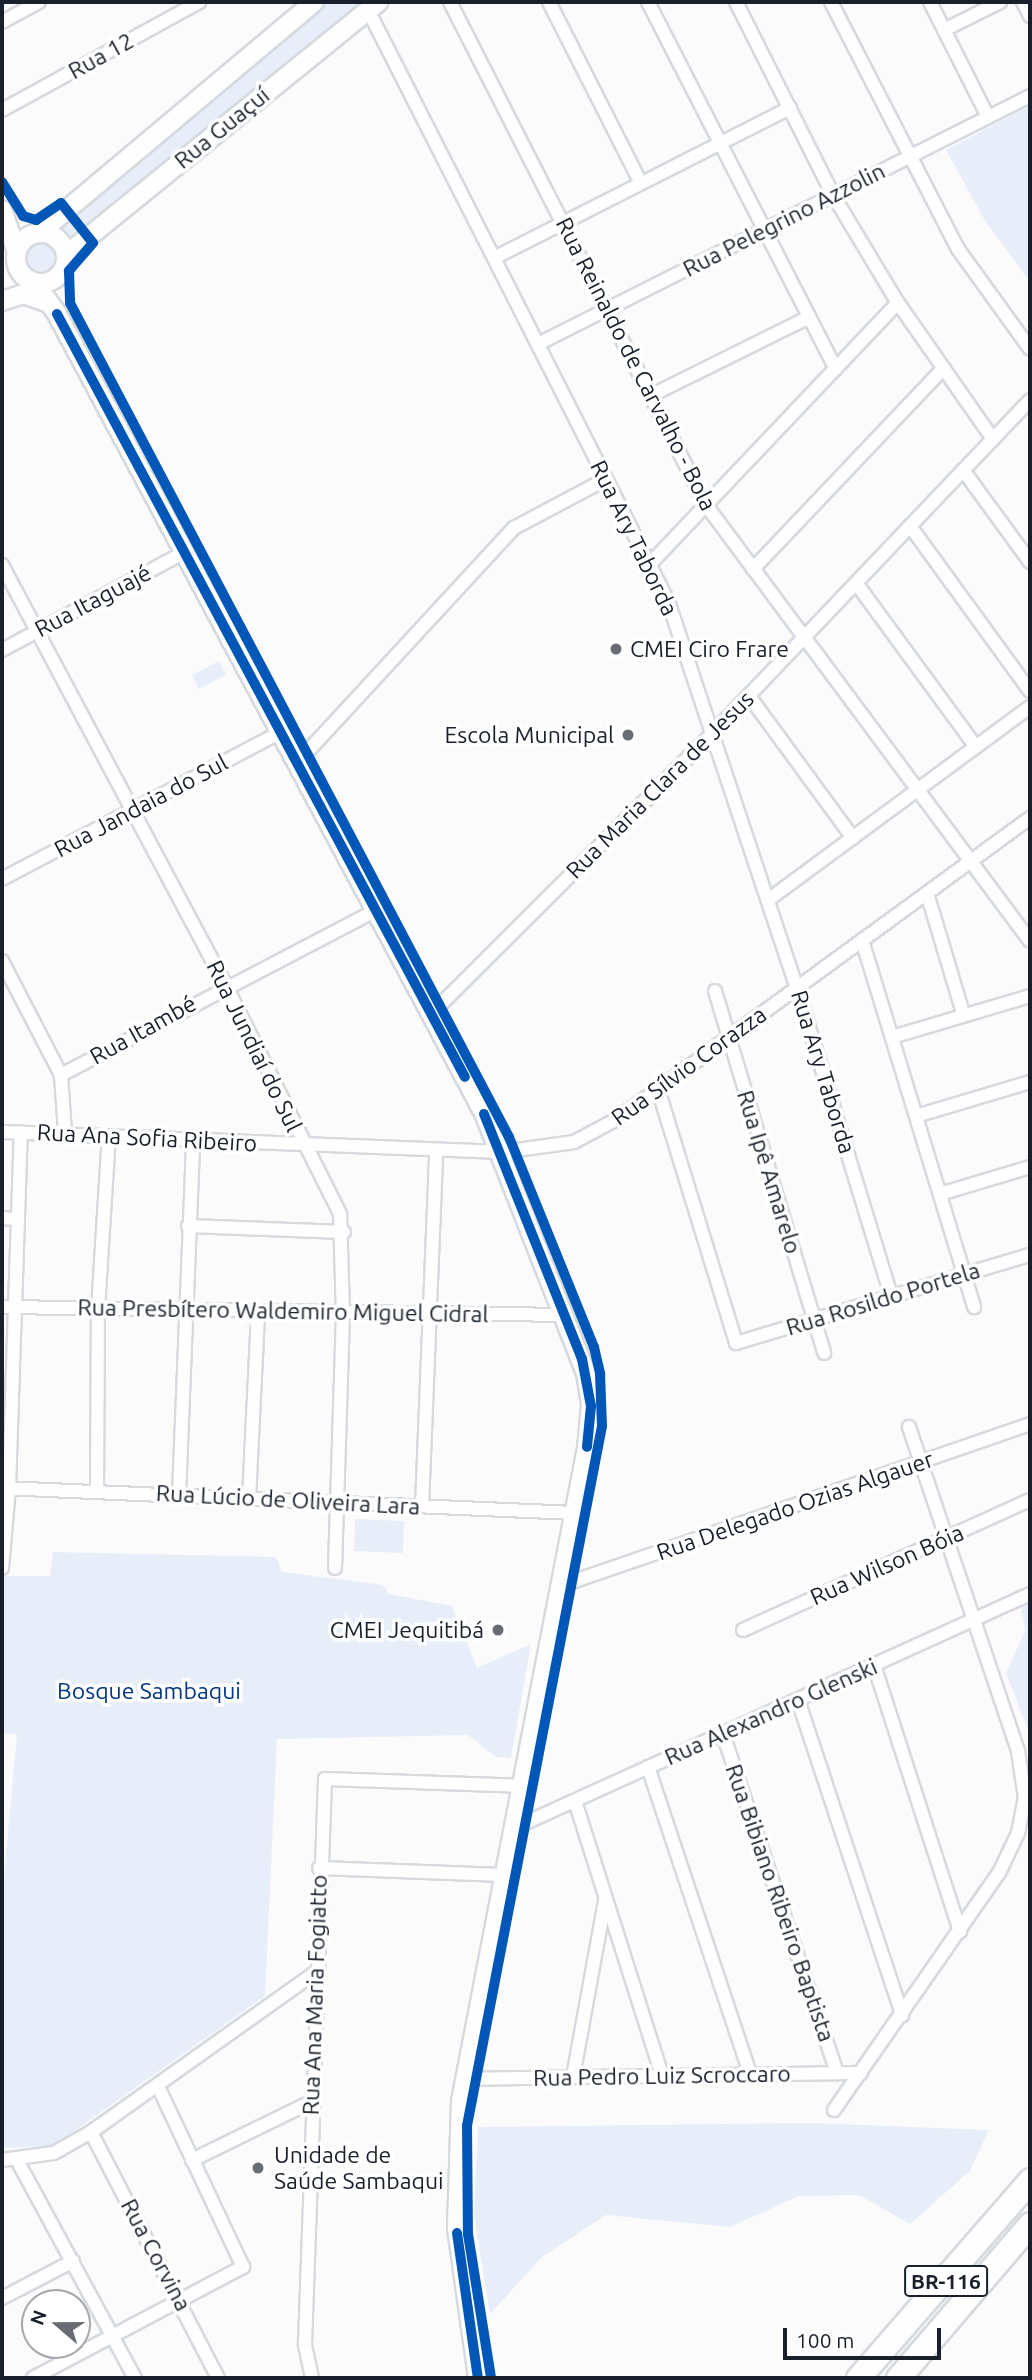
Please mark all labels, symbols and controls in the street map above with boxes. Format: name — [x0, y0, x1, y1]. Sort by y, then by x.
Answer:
street label: Rua 12 — [63, 27, 139, 85]
street label: Rua Guaçuí — [169, 81, 275, 175]
street label: Rua Pelegrino Azzolin — [678, 157, 890, 283]
street label: Rua Reinaldo de Carvalho - Bola — [550, 213, 722, 515]
street label: Rua Ary Taborda — [584, 456, 684, 620]
street label: Rua Itaguajé — [30, 559, 156, 643]
place label: CMEI Ciro Frare — [630, 635, 789, 663]
marker: CMEI Ciro Frare — [608, 641, 624, 657]
street label: Rua Maria Clara de Jesus — [560, 685, 760, 885]
place label: Escola Municipal — [444, 721, 614, 749]
marker: Escola Municipal — [620, 727, 636, 743]
street label: Rua Jandaia do Sul — [50, 749, 232, 863]
street label: Rua Jundiaí do Sul — [201, 956, 307, 1136]
street label: Rua Ary Taborda — [785, 987, 861, 1157]
street label: Rua Itambé — [85, 990, 201, 1070]
street label: Rua Sílvio Corazza — [606, 1001, 772, 1131]
street label: Rua Ipê Amarelo — [731, 1087, 807, 1257]
street label: Rua Ana Sofia Ribeiro — [36, 1118, 258, 1158]
street label: Rua Rosildo Portela — [783, 1256, 983, 1342]
street label: Rua Presbítero Waldemiro Miguel Cidral — [77, 1294, 489, 1328]
street label: Rua Delegado Ozias Algauer — [653, 1446, 937, 1566]
street label: Rua Lúcio de Oliveira Lara — [155, 1479, 421, 1521]
street label: Rua Wilson Bóia — [806, 1519, 968, 1611]
place label: CMEI Jequitibá — [330, 1616, 484, 1644]
marker: CMEI Jequitibá — [490, 1622, 506, 1638]
street label: Rua Alexandro Glenski — [660, 1653, 882, 1771]
park label: Bosque Sambaqui — [57, 1677, 241, 1705]
street label: Rua Bibiano Ribeiro Baptista — [719, 1761, 841, 2045]
street label: Rua Ana Maria Fogiatto — [297, 1874, 333, 2116]
street label: Rua Pedro Luiz Scroccaro — [533, 2060, 791, 2092]
place label: Unidade de Saúde Sambaqui — [274, 2141, 444, 2195]
marker: Unidade de Saúde Sambaqui — [248, 2158, 268, 2178]
street label: Rua Corvina — [115, 2194, 197, 2316]
road number: BR-116 — [904, 2264, 988, 2298]
north arrow — [21, 2289, 91, 2359]
text: N — [25, 2307, 51, 2328]
scale bar — [787, 2314, 944, 2358]
text: 100 m — [796, 2328, 854, 2352]

